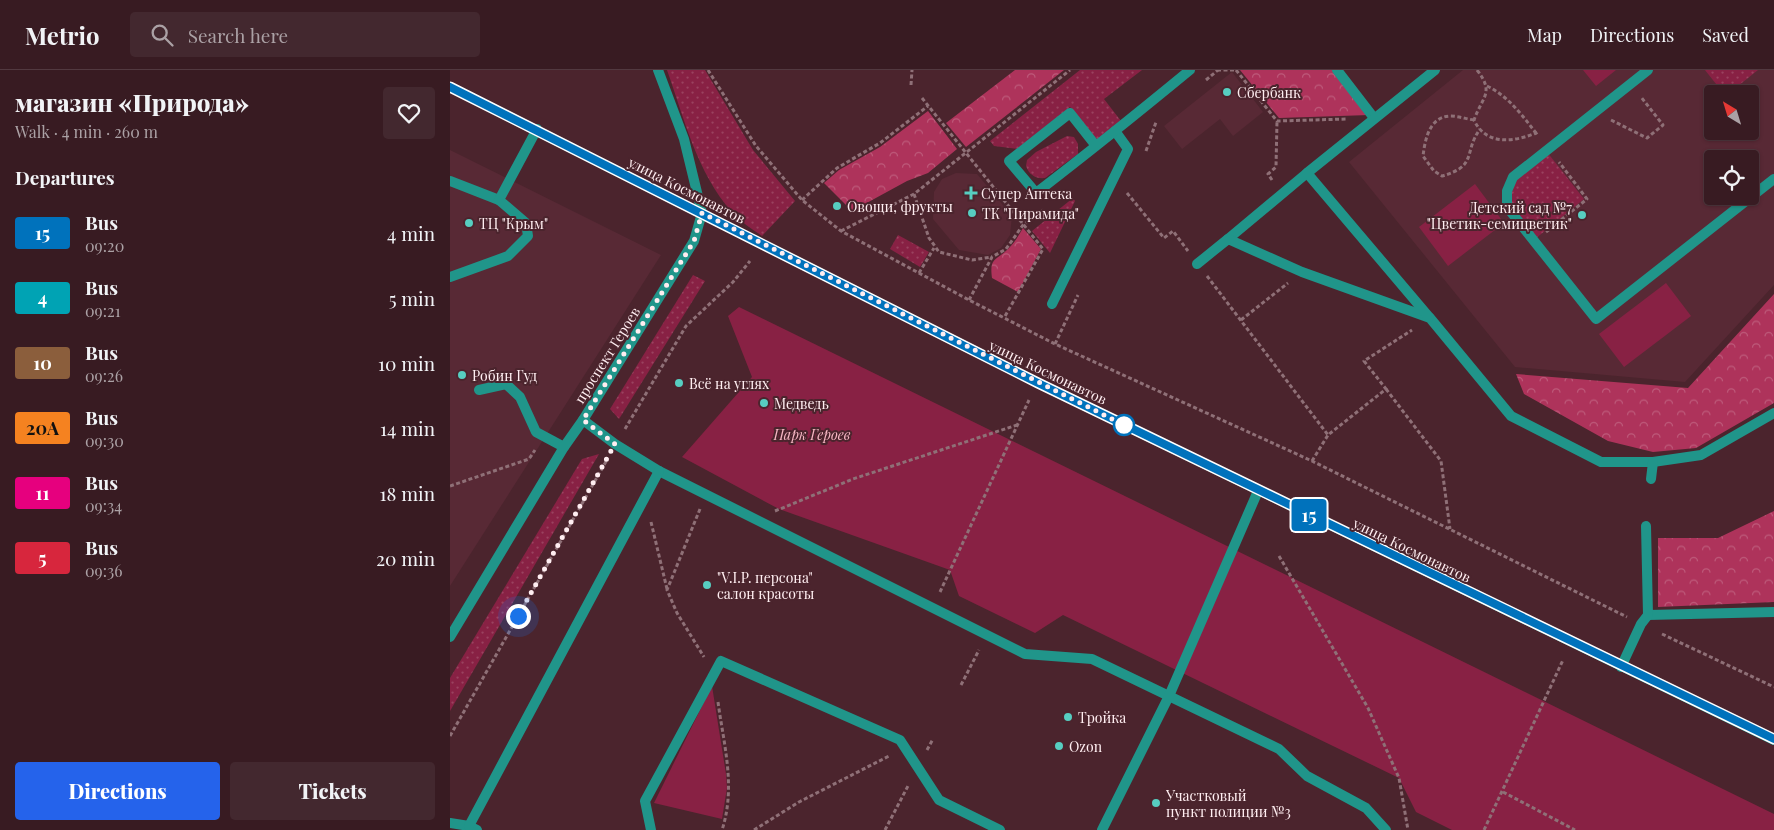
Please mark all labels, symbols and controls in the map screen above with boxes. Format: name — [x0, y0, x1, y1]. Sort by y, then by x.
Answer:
search box — [130, 12, 480, 57]
text: Metrio — [25, 19, 100, 51]
icon: search — [148, 21, 176, 49]
text: Search here — [188, 22, 288, 48]
text: Map — [1527, 23, 1562, 47]
text: Directions — [1590, 23, 1674, 47]
text: Saved — [1702, 23, 1749, 47]
place label: Сбербанк — [1237, 83, 1301, 102]
north arrow — [1704, 85, 1759, 140]
map controls — [1704, 85, 1759, 205]
text: магазин «Природа» — [15, 86, 249, 118]
marker: Сбербанк — [1221, 86, 1233, 98]
button: heart — [383, 87, 435, 139]
text: Walk · 4 min · 260 m — [15, 121, 158, 142]
button: locate — [1704, 150, 1759, 205]
street label: улица Космонавтов — [624, 152, 749, 228]
text: Departures — [15, 164, 115, 190]
place label: Супер Аптека — [981, 184, 1072, 203]
marker: Супер Аптека — [965, 187, 977, 199]
place label: Овощи, фрукты — [847, 197, 953, 216]
place label: Детский сад №7 "Цветик-семицветик" — [1427, 198, 1572, 233]
marker: Овощи, фрукты — [831, 200, 843, 212]
place label: ТК "Пирамида" — [982, 204, 1079, 223]
marker: ТК "Пирамида" — [966, 207, 978, 219]
text: Bus — [85, 209, 118, 235]
marker: Детский сад №7 "Цветик-семицветик" — [1576, 209, 1588, 221]
place label: ТЦ "Крым" — [479, 214, 548, 233]
marker: ТЦ "Крым" — [463, 217, 475, 229]
text: 4 min — [387, 220, 435, 246]
text: 15 — [35, 221, 50, 245]
text: 09:20 — [85, 235, 124, 256]
text: Bus — [85, 274, 118, 300]
text: 5 min — [389, 285, 435, 311]
text: 4 — [38, 286, 47, 310]
text: 09:21 — [85, 300, 121, 321]
street label: проспект Героев — [570, 303, 645, 407]
street label: улица Космонавтов — [985, 335, 1110, 409]
text: Bus — [85, 339, 118, 365]
text: 10 min — [378, 350, 435, 376]
text: 10 — [33, 351, 52, 375]
text: 09:26 — [85, 365, 123, 386]
place label: Робин Гуд — [472, 366, 538, 385]
marker: Робин Гуд — [456, 369, 468, 381]
place label: Всё на углях — [689, 374, 770, 393]
marker: Всё на углях — [673, 377, 685, 389]
place label: Медведь — [774, 394, 829, 413]
marker: Медведь — [758, 397, 770, 409]
text: Bus — [85, 404, 118, 430]
unlabelled marker — [1113, 414, 1135, 436]
text: 14 min — [380, 415, 435, 441]
text: 20А — [26, 416, 59, 440]
park label: Парк Героев — [773, 425, 851, 444]
text: 09:30 — [85, 430, 124, 451]
text: Bus — [85, 469, 118, 495]
text: 18 min — [380, 480, 435, 506]
text: 11 — [36, 481, 49, 505]
text: 09:34 — [85, 495, 122, 516]
line badge: 15 — [1286, 499, 1332, 531]
text: 15 — [1302, 503, 1316, 527]
street label: улица Космонавтов — [1349, 513, 1474, 587]
text: Bus — [85, 534, 118, 560]
text: 20 min — [376, 545, 435, 571]
text: 5 — [38, 546, 47, 570]
text: 09:36 — [85, 560, 123, 581]
place label: "V.I.P. персона" cалон красоты — [717, 568, 815, 603]
marker: "V.I.P. персона" cалон красоты — [701, 579, 713, 591]
your location — [506, 604, 531, 629]
place label: Тройка — [1078, 708, 1126, 727]
marker: Тройка — [1062, 711, 1074, 723]
place label: Ozon — [1069, 737, 1103, 756]
marker: Ozon — [1053, 740, 1065, 752]
button: Directions — [15, 762, 220, 820]
button: Tickets — [230, 762, 435, 820]
place label: Участковый пункт полиции №3 — [1165, 786, 1291, 821]
marker: Участковый пункт полиции №3 — [1150, 797, 1162, 809]

